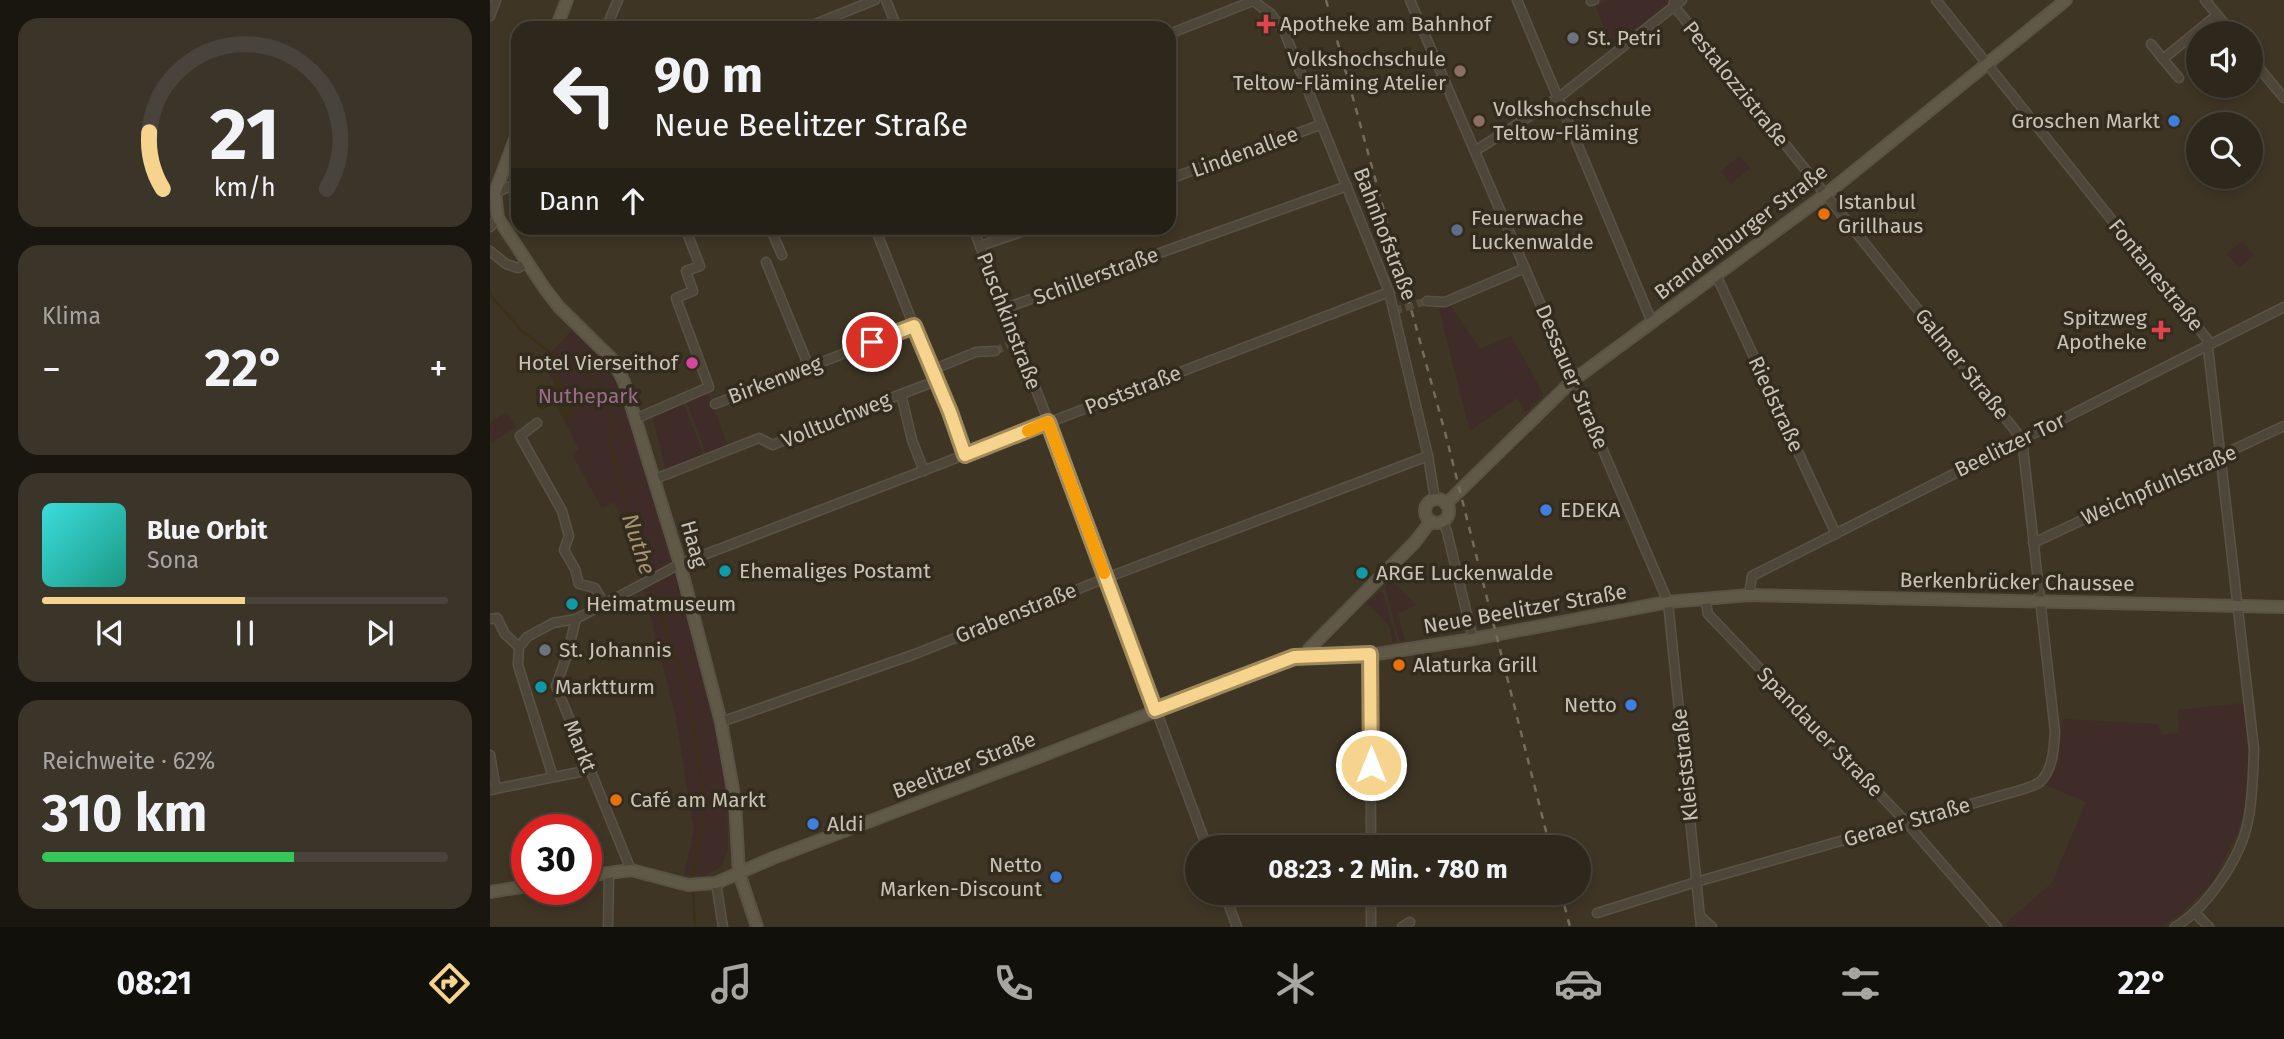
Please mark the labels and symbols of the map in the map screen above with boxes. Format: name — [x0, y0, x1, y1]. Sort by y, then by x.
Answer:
place label: Apotheke am Bahnhof — [1280, 11, 1493, 37]
marker: Apotheke am Bahnhof — [1258, 16, 1274, 32]
street label: Pestalozzistraße — [1677, 16, 1795, 152]
place label: St. Petri — [1587, 25, 1661, 51]
marker: St. Petri — [1565, 30, 1581, 46]
place label: Volkshochschule Teltow-Fläming Atelier — [1233, 46, 1446, 96]
marker: Volkshochschule Teltow-Fläming Atelier — [1452, 63, 1468, 79]
place label: Volkshochschule Teltow-Fläming — [1493, 96, 1652, 146]
place label: Groschen Markt — [2011, 108, 2160, 134]
marker: Volkshochschule Teltow-Fläming — [1471, 113, 1487, 129]
marker: Groschen Markt — [2166, 113, 2182, 129]
street label: Lindenallee — [1188, 121, 1302, 183]
street label: Brandenburger Straße — [1649, 158, 1833, 306]
street label: Bahnhofstraße — [1348, 164, 1422, 304]
place label: Istanbul Grillhaus — [1838, 189, 1924, 239]
place label: Feuerwache Luckenwalde — [1471, 205, 1594, 255]
marker: Istanbul Grillhaus — [1816, 206, 1832, 222]
street label: Fontanestraße — [2103, 214, 2209, 336]
marker: Feuerwache Luckenwalde — [1449, 222, 1465, 238]
street label: Schillerstraße — [1030, 241, 1162, 311]
street label: Puschkinstraße — [971, 249, 1047, 393]
street label: Dessauer Straße — [1530, 301, 1614, 453]
street label: Galmer Straße — [1909, 303, 2015, 425]
place label: Spitzweg Apotheke — [2057, 305, 2147, 355]
pin — [842, 312, 902, 372]
marker: Spitzweg Apotheke — [2153, 322, 2169, 338]
place label: Hotel Vierseithof — [518, 350, 680, 376]
street label: Birkenweg — [724, 350, 826, 410]
street label: Riedstraße — [1743, 352, 1809, 456]
marker: Hotel Vierseithof — [684, 355, 700, 371]
street label: Poststraße — [1081, 360, 1185, 420]
park label: Nuthepark — [538, 383, 638, 409]
street label: Volltuchweg — [778, 386, 894, 454]
street label: Beelitzer Tor — [1951, 407, 2069, 483]
street label: Weichpfuhlstraße — [2077, 439, 2241, 531]
place label: EDEKA — [1560, 497, 1620, 523]
marker: EDEKA — [1538, 502, 1554, 518]
water label: Nuthe — [616, 510, 662, 578]
street label: Haag — [675, 517, 713, 571]
place label: Ehemaliges Postamt — [739, 558, 931, 584]
place label: ARGE Luckenwalde — [1376, 560, 1553, 586]
marker: Ehemaliges Postamt — [717, 563, 733, 579]
marker: ARGE Luckenwalde — [1354, 565, 1370, 581]
street label: Berkenbrücker Chaussee — [1899, 567, 2135, 597]
street label: Grabenstraße — [952, 577, 1080, 649]
street label: Neue Beelitzer Straße — [1421, 578, 1629, 640]
place label: Heimatmuseum — [586, 591, 736, 617]
marker: Heimatmuseum — [564, 596, 580, 612]
place label: St. Johannis — [559, 637, 672, 663]
marker: St. Johannis — [537, 642, 553, 658]
place label: Alaturka Grill — [1413, 652, 1537, 678]
marker: Alaturka Grill — [1391, 657, 1407, 673]
street label: Spandauer Straße — [1751, 662, 1889, 802]
place label: Marktturm — [555, 674, 655, 700]
marker: Marktturm — [533, 679, 549, 695]
place label: Netto — [1564, 692, 1617, 718]
marker: Netto — [1623, 697, 1639, 713]
street label: Kleiststraße — [1666, 707, 1704, 823]
street label: Markt — [558, 716, 602, 776]
street label: Beelitzer Straße — [889, 726, 1039, 804]
position arrow — [1334, 728, 1408, 802]
place label: Café am Markt — [630, 787, 766, 813]
marker: Café am Markt — [608, 792, 624, 808]
street label: Geraer Straße — [1841, 792, 1973, 852]
place label: Aldi — [827, 811, 864, 837]
speed limit sign: 30 — [511, 814, 602, 905]
marker: Aldi — [805, 816, 821, 832]
place label: Netto Marken-Discount — [880, 852, 1042, 902]
marker: Netto Marken-Discount — [1048, 869, 1064, 885]

